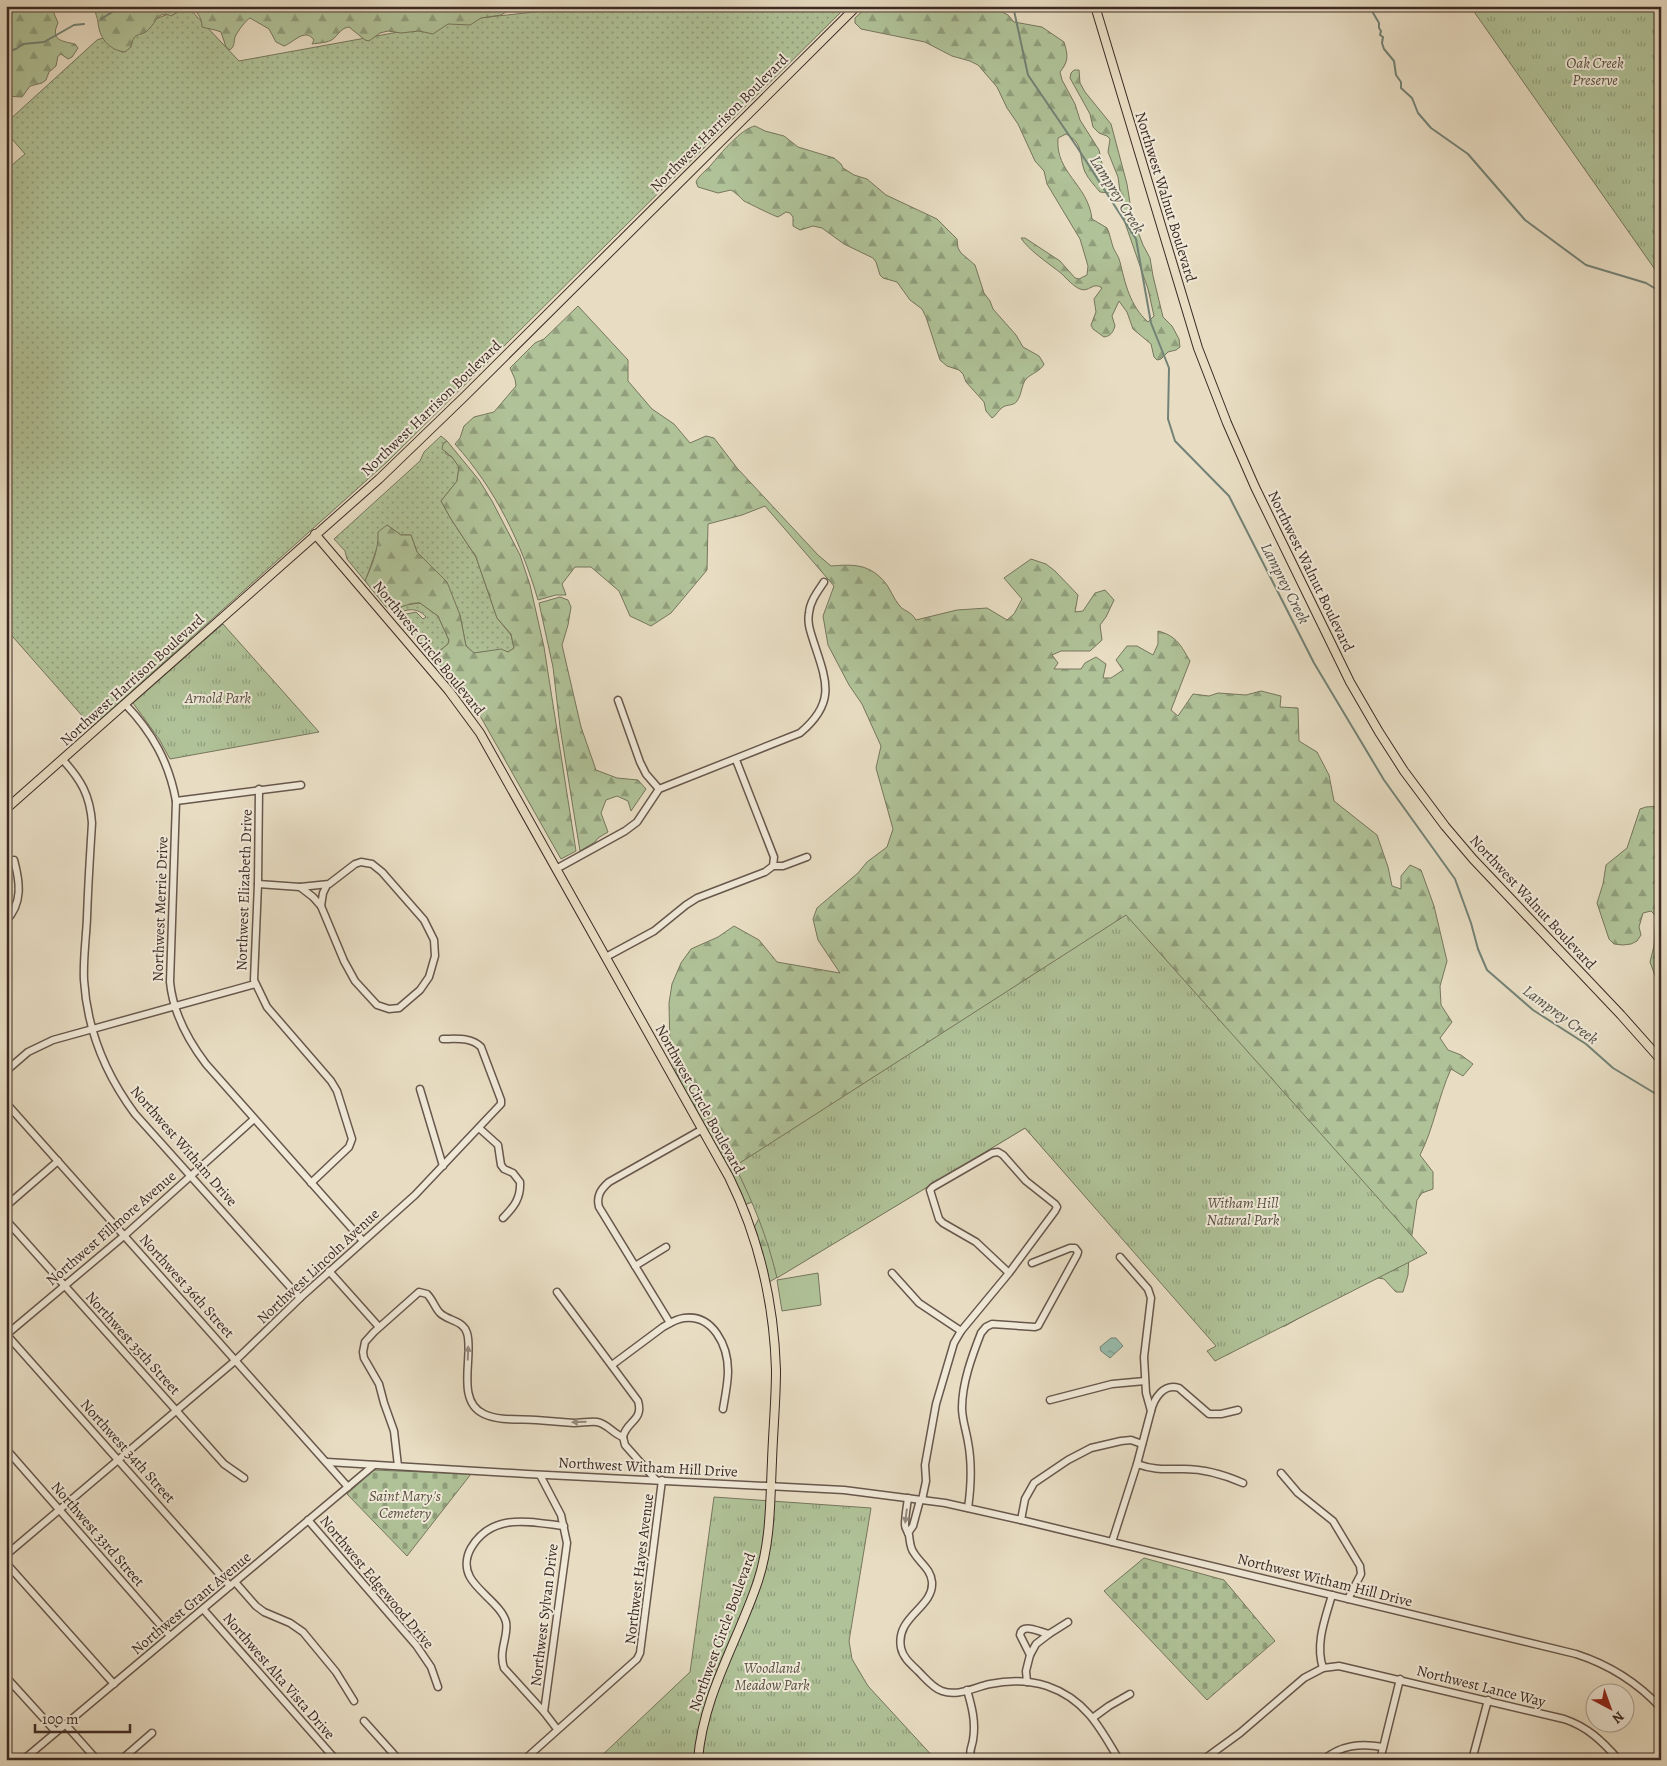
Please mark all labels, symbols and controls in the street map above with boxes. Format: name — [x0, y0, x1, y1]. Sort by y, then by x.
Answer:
street label: Northwest Harrison Boulevard — [646, 49, 793, 196]
park label: Oak Creek Preserve — [1566, 53, 1624, 90]
street label: Northwest Walnut Boulevard — [1131, 109, 1202, 285]
water label: Lamprey Creek — [1084, 151, 1150, 238]
street label: Northwest Harrison Boulevard — [357, 335, 506, 480]
street label: Northwest Walnut Boulevard — [1263, 487, 1359, 656]
water label: Lamprey Creek — [1255, 539, 1315, 628]
street label: Northwest Circle Boulevard — [368, 576, 490, 720]
street label: Northwest Harrison Boulevard — [56, 609, 209, 750]
park label: Arnold Park — [184, 688, 251, 708]
street label: Northwest Elizabeth Drive — [231, 808, 257, 971]
street label: Northwest Walnut Boulevard — [1465, 830, 1601, 974]
street label: Northwest Merrie Drive — [147, 836, 173, 982]
water label: Lamprey Creek — [1518, 980, 1603, 1050]
street label: Northwest Circle Boulevard — [651, 1021, 750, 1178]
street label: Northwest Witham Drive — [126, 1081, 242, 1211]
street label: Northwest Fillmore Avenue — [42, 1166, 180, 1290]
park label: Witham Hill Natural Park — [1207, 1193, 1280, 1230]
street label: Northwest Lincoln Avenue — [252, 1204, 384, 1328]
street label: Northwest 36th Street — [135, 1230, 239, 1342]
street label: Northwest 35th Street — [81, 1287, 185, 1399]
one-way arrow — [464, 1345, 472, 1361]
street label: Northwest 34th Street — [76, 1395, 180, 1507]
one-way arrow — [570, 1418, 586, 1426]
street label: Northwest Witham Hill Drive — [558, 1452, 739, 1482]
street label: Northwest 33rd Street — [47, 1477, 149, 1591]
park label: Saint Mary's Cemetery — [369, 1486, 441, 1523]
street label: Northwest Hayes Avenue — [620, 1492, 658, 1646]
one-way arrow — [902, 1508, 910, 1524]
street label: Northwest Edgewood Drive — [315, 1511, 439, 1653]
street label: Northwest Sylvan Drive — [525, 1542, 563, 1688]
street label: Northwest Grant Avenue — [127, 1547, 255, 1659]
street label: Northwest Circle Boulevard — [684, 1549, 760, 1714]
street label: Northwest Witham Hill Drive — [1235, 1549, 1415, 1612]
street label: Northwest Alta Vista Drive — [218, 1608, 340, 1744]
park label: Woodland Meadow Park — [734, 1658, 810, 1695]
street label: Northwest Lance Way — [1414, 1660, 1548, 1712]
north arrow — [1584, 1684, 1634, 1734]
scale bar — [35, 1701, 130, 1733]
text: N — [1608, 1707, 1628, 1728]
text: 100 m — [42, 1709, 79, 1729]

